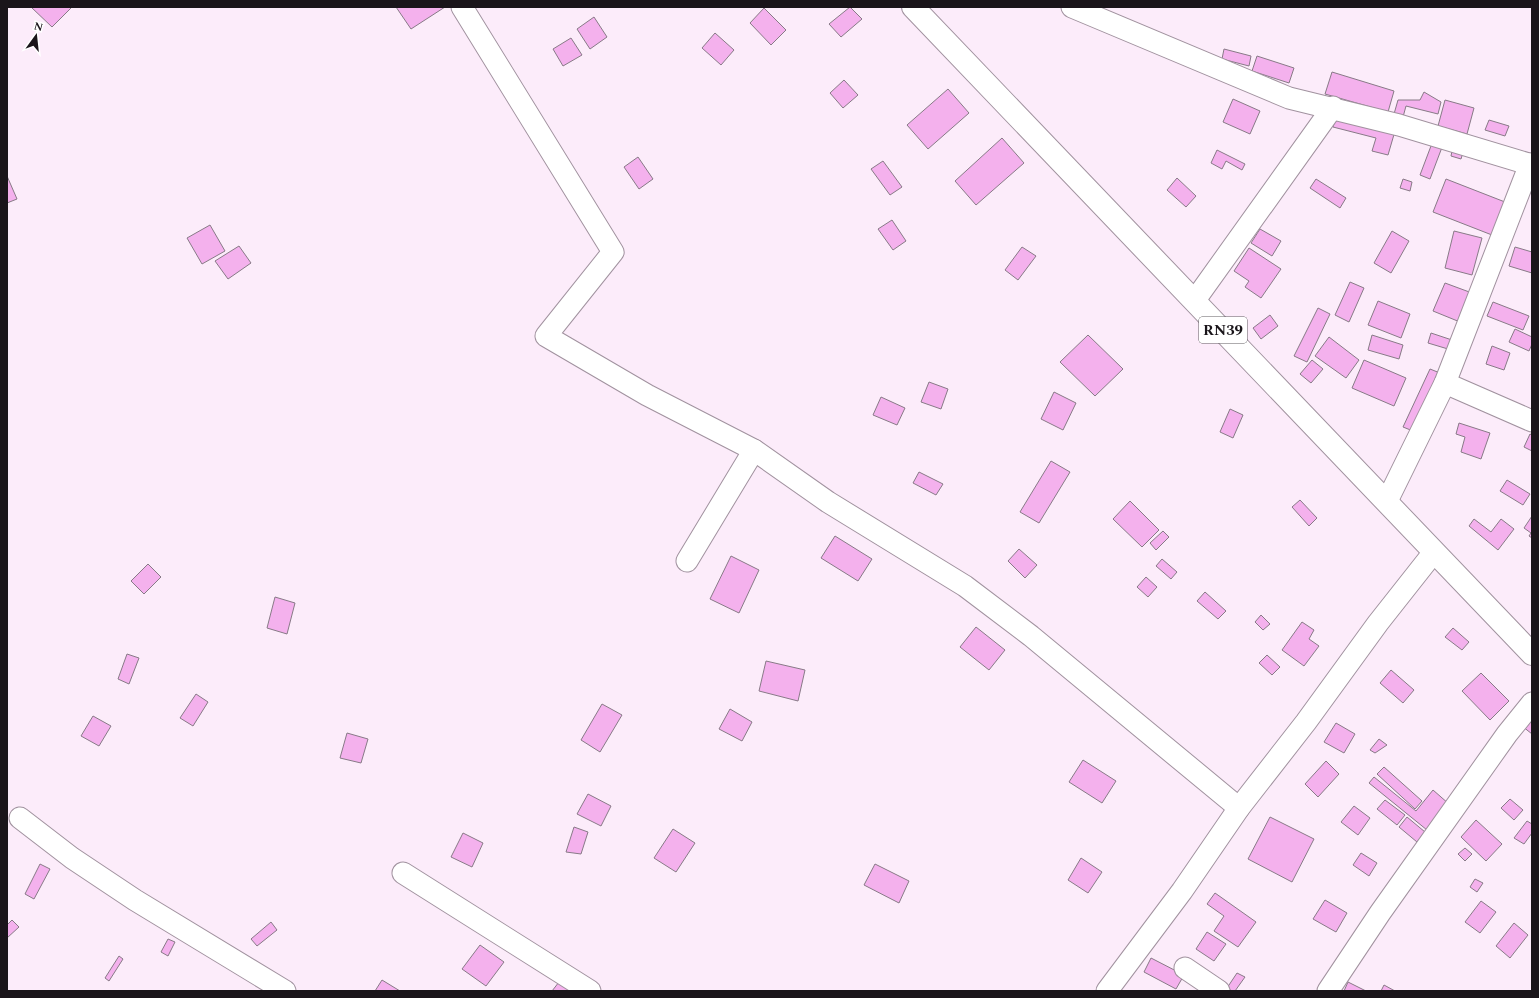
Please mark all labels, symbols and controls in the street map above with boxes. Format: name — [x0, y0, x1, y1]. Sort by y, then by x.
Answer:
north arrow — [16, 16, 56, 56]
text: N — [32, 17, 45, 36]
road number: RN39 — [1199, 317, 1247, 343]

